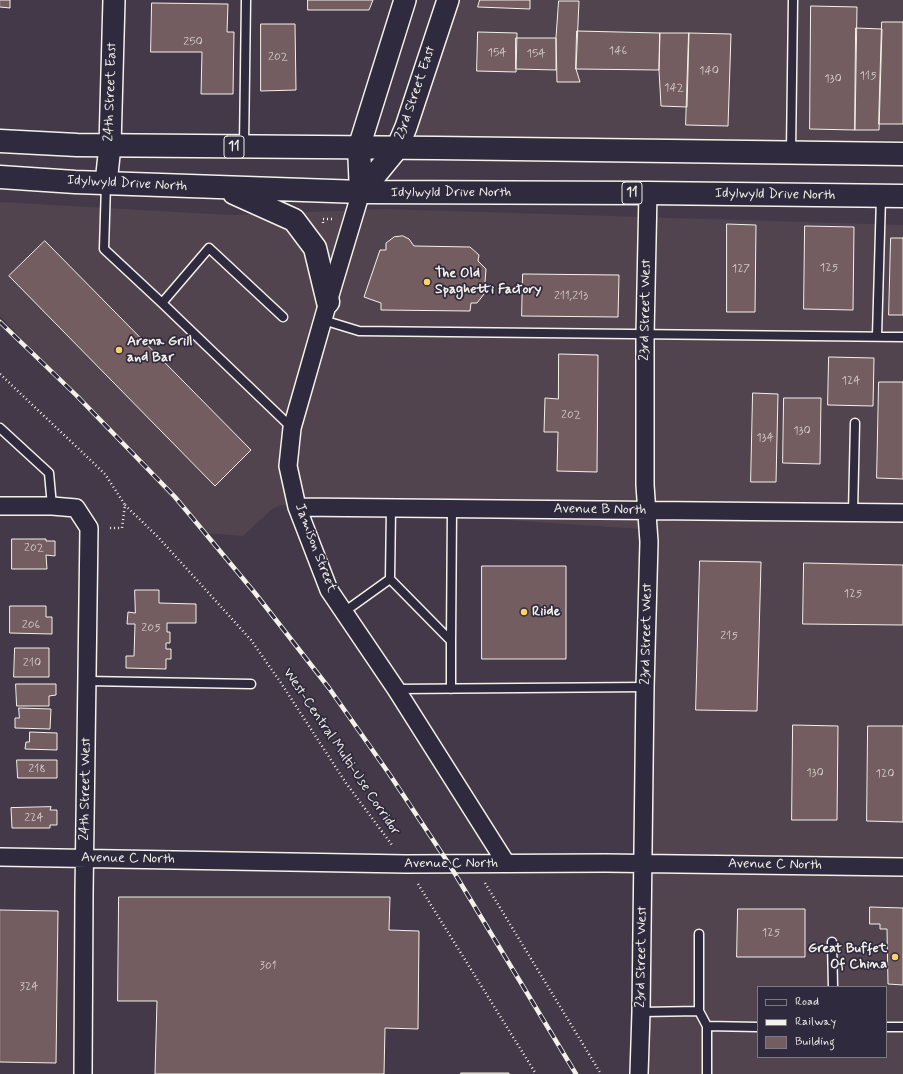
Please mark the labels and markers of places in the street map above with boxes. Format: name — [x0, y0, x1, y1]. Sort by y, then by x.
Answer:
place label: The Old Spaghetti Factory — [435, 266, 541, 298]
marker: The Old Spaghetti Factory — [422, 277, 432, 287]
place label: Arena Grill and Bar — [127, 334, 193, 366]
marker: Arena Grill and Bar — [114, 345, 124, 355]
place label: Riide — [532, 604, 560, 620]
marker: Riide — [519, 607, 529, 617]
place label: Great Buffet Of China — [808, 941, 887, 974]
marker: Great Buffet Of China — [890, 952, 900, 962]

